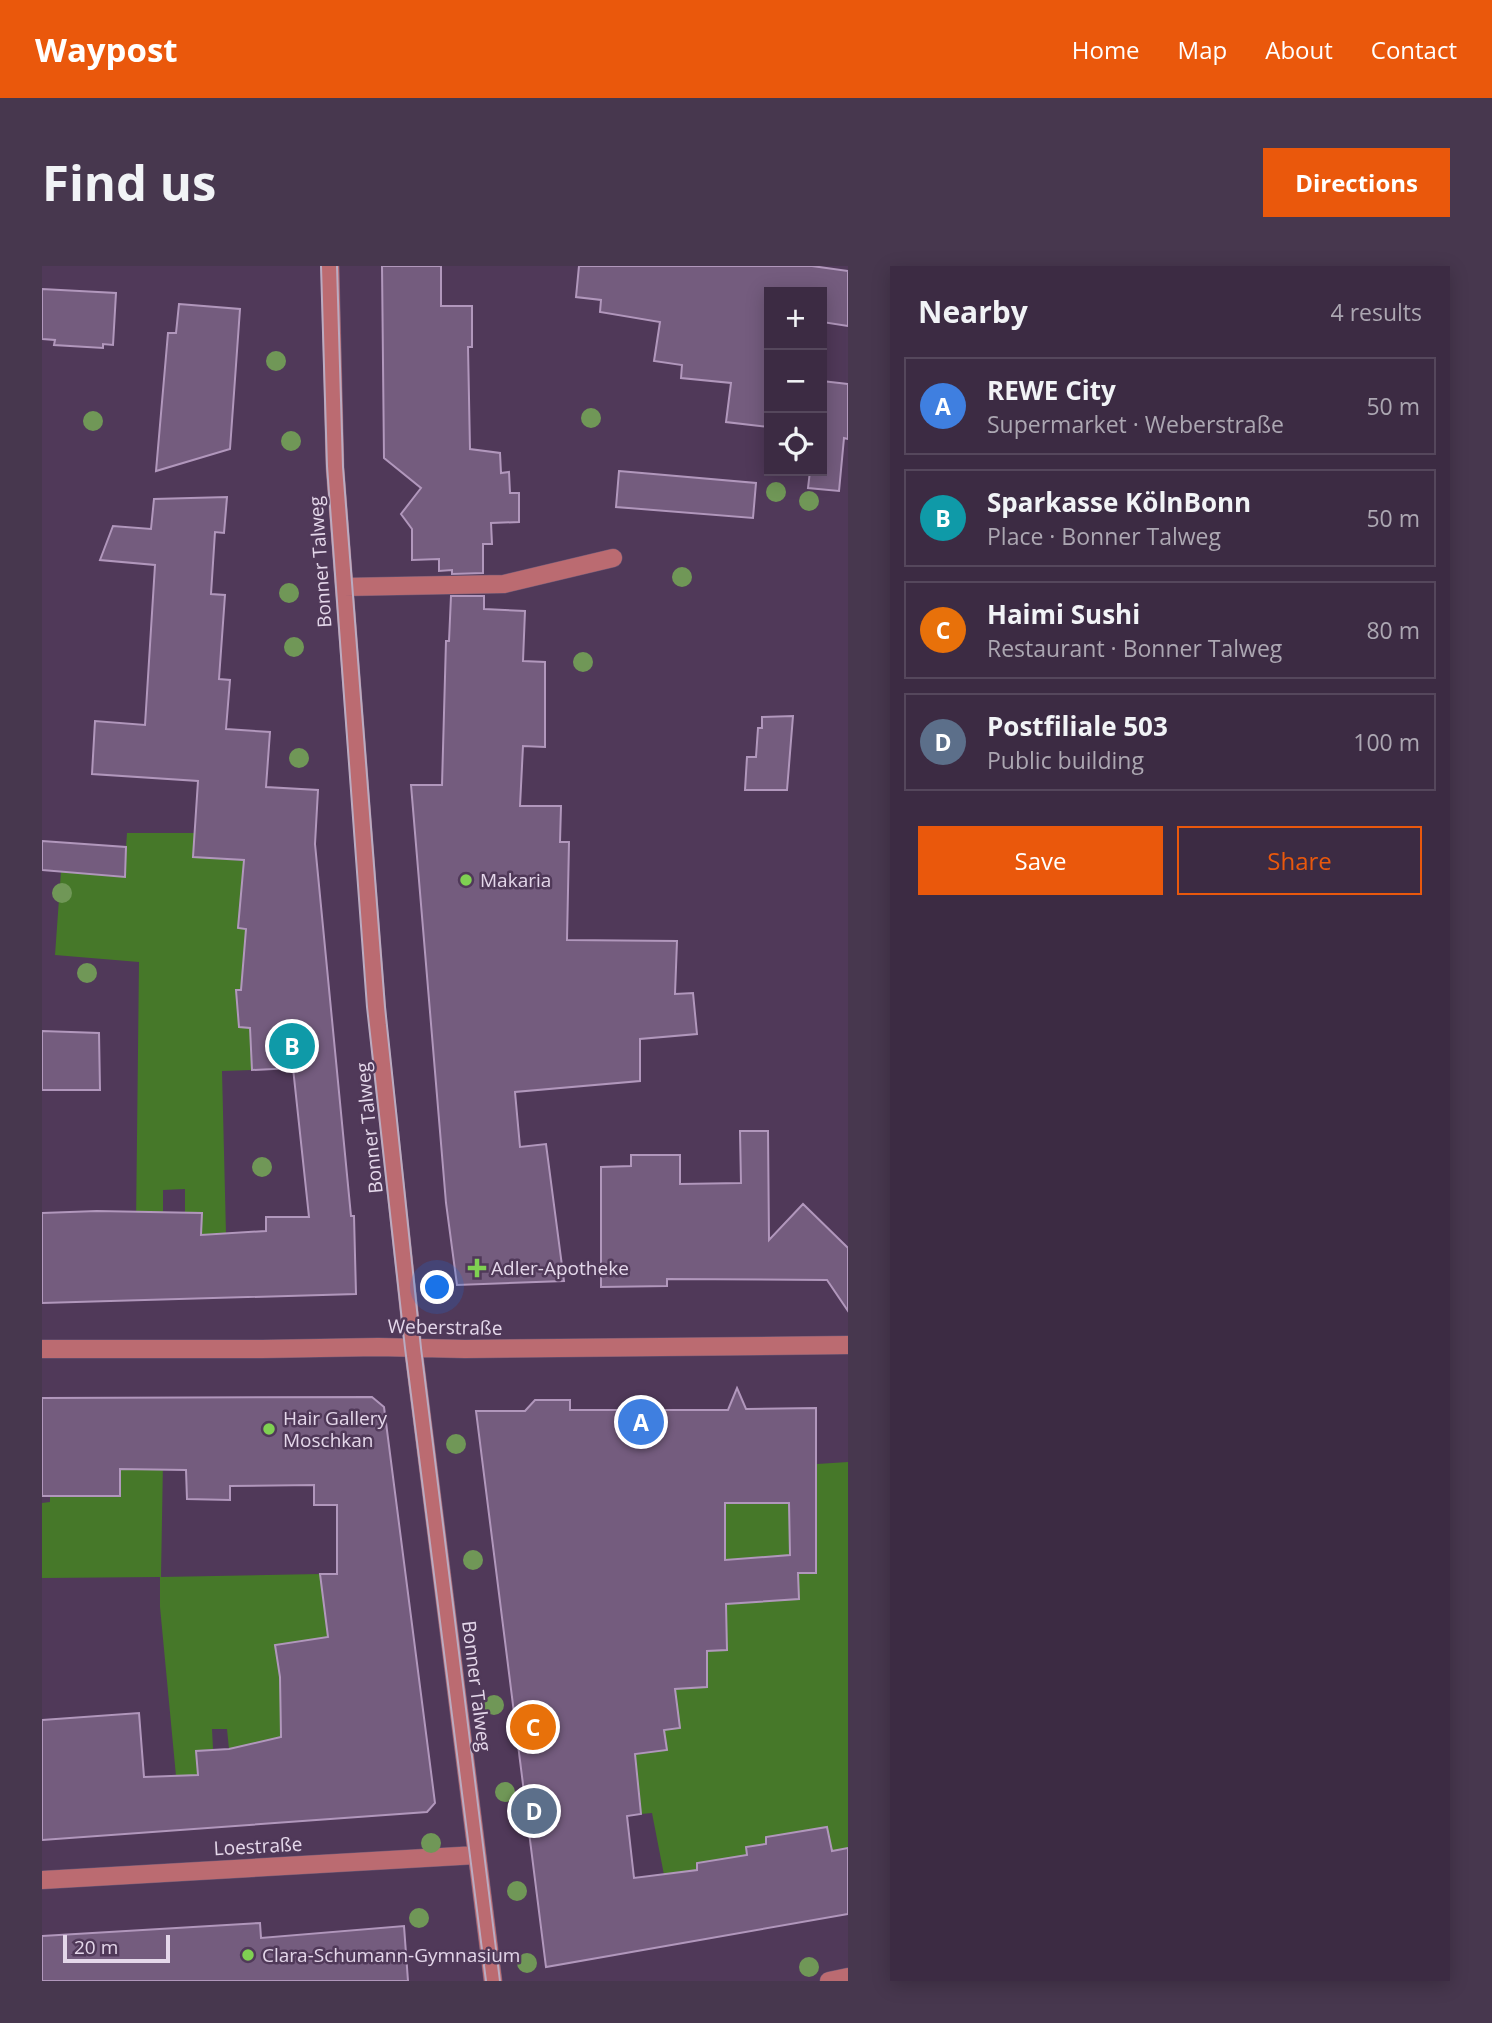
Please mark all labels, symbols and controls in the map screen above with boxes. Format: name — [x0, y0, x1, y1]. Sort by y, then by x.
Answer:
text: Waypost — [35, 27, 178, 72]
text: Home — [1072, 33, 1140, 66]
text: Map — [1178, 33, 1227, 66]
text: About — [1265, 33, 1333, 66]
text: Contact — [1371, 33, 1457, 66]
button: Directions — [1263, 148, 1450, 217]
text: Find us — [42, 149, 216, 215]
map controls — [764, 287, 827, 476]
button: + — [764, 287, 827, 350]
text: Nearby — [918, 291, 1028, 332]
text: 4 results — [1331, 296, 1422, 328]
button: − — [764, 350, 827, 413]
text: REWE City — [987, 372, 1116, 408]
text: A — [935, 390, 951, 422]
text: 50 m — [1366, 390, 1420, 422]
text: Supermarket · Weberstraße — [987, 408, 1284, 440]
button: locate — [764, 413, 827, 476]
text: Sparkasse KölnBonn — [987, 484, 1251, 520]
street label: Bonner Talweg — [302, 495, 338, 629]
text: B — [935, 502, 951, 534]
text: 50 m — [1366, 502, 1420, 534]
text: Place · Bonner Talweg — [987, 520, 1221, 552]
text: Haimi Sushi — [987, 596, 1140, 632]
text: C — [936, 614, 950, 646]
text: 80 m — [1366, 614, 1420, 646]
text: Restaurant · Bonner Talweg — [987, 632, 1282, 664]
text: Postfiliale 503 — [987, 708, 1168, 744]
text: D — [934, 726, 952, 758]
text: 100 m — [1353, 726, 1420, 758]
text: Public building — [987, 744, 1144, 776]
button: Save — [918, 826, 1163, 895]
button: Share — [1177, 826, 1422, 895]
place label: Makaria — [480, 867, 551, 893]
marker: Makaria — [458, 872, 474, 888]
pin: B — [269, 1020, 315, 1072]
street label: Bonner Talweg — [349, 1061, 389, 1195]
place label: Adler-Apotheke — [491, 1255, 629, 1281]
marker: Adler-Apotheke — [469, 1260, 485, 1276]
your location — [420, 1270, 454, 1304]
street label: Weberstraße — [387, 1313, 503, 1341]
pin: A — [618, 1396, 664, 1448]
place label: Hair Gallery Moschkan — [283, 1405, 387, 1453]
marker: Hair Gallery Moschkan — [261, 1421, 277, 1437]
street label: Bonner Talweg — [456, 1619, 498, 1753]
pin: C — [510, 1701, 556, 1753]
pin: D — [511, 1785, 557, 1837]
street label: Loestraße — [213, 1831, 303, 1861]
scale bar — [63, 1932, 170, 1964]
text: 20 m — [74, 1934, 118, 1960]
place label: Clara-Schumann-Gymnasium — [262, 1942, 520, 1968]
marker: Clara-Schumann-Gymnasium — [240, 1947, 256, 1963]

